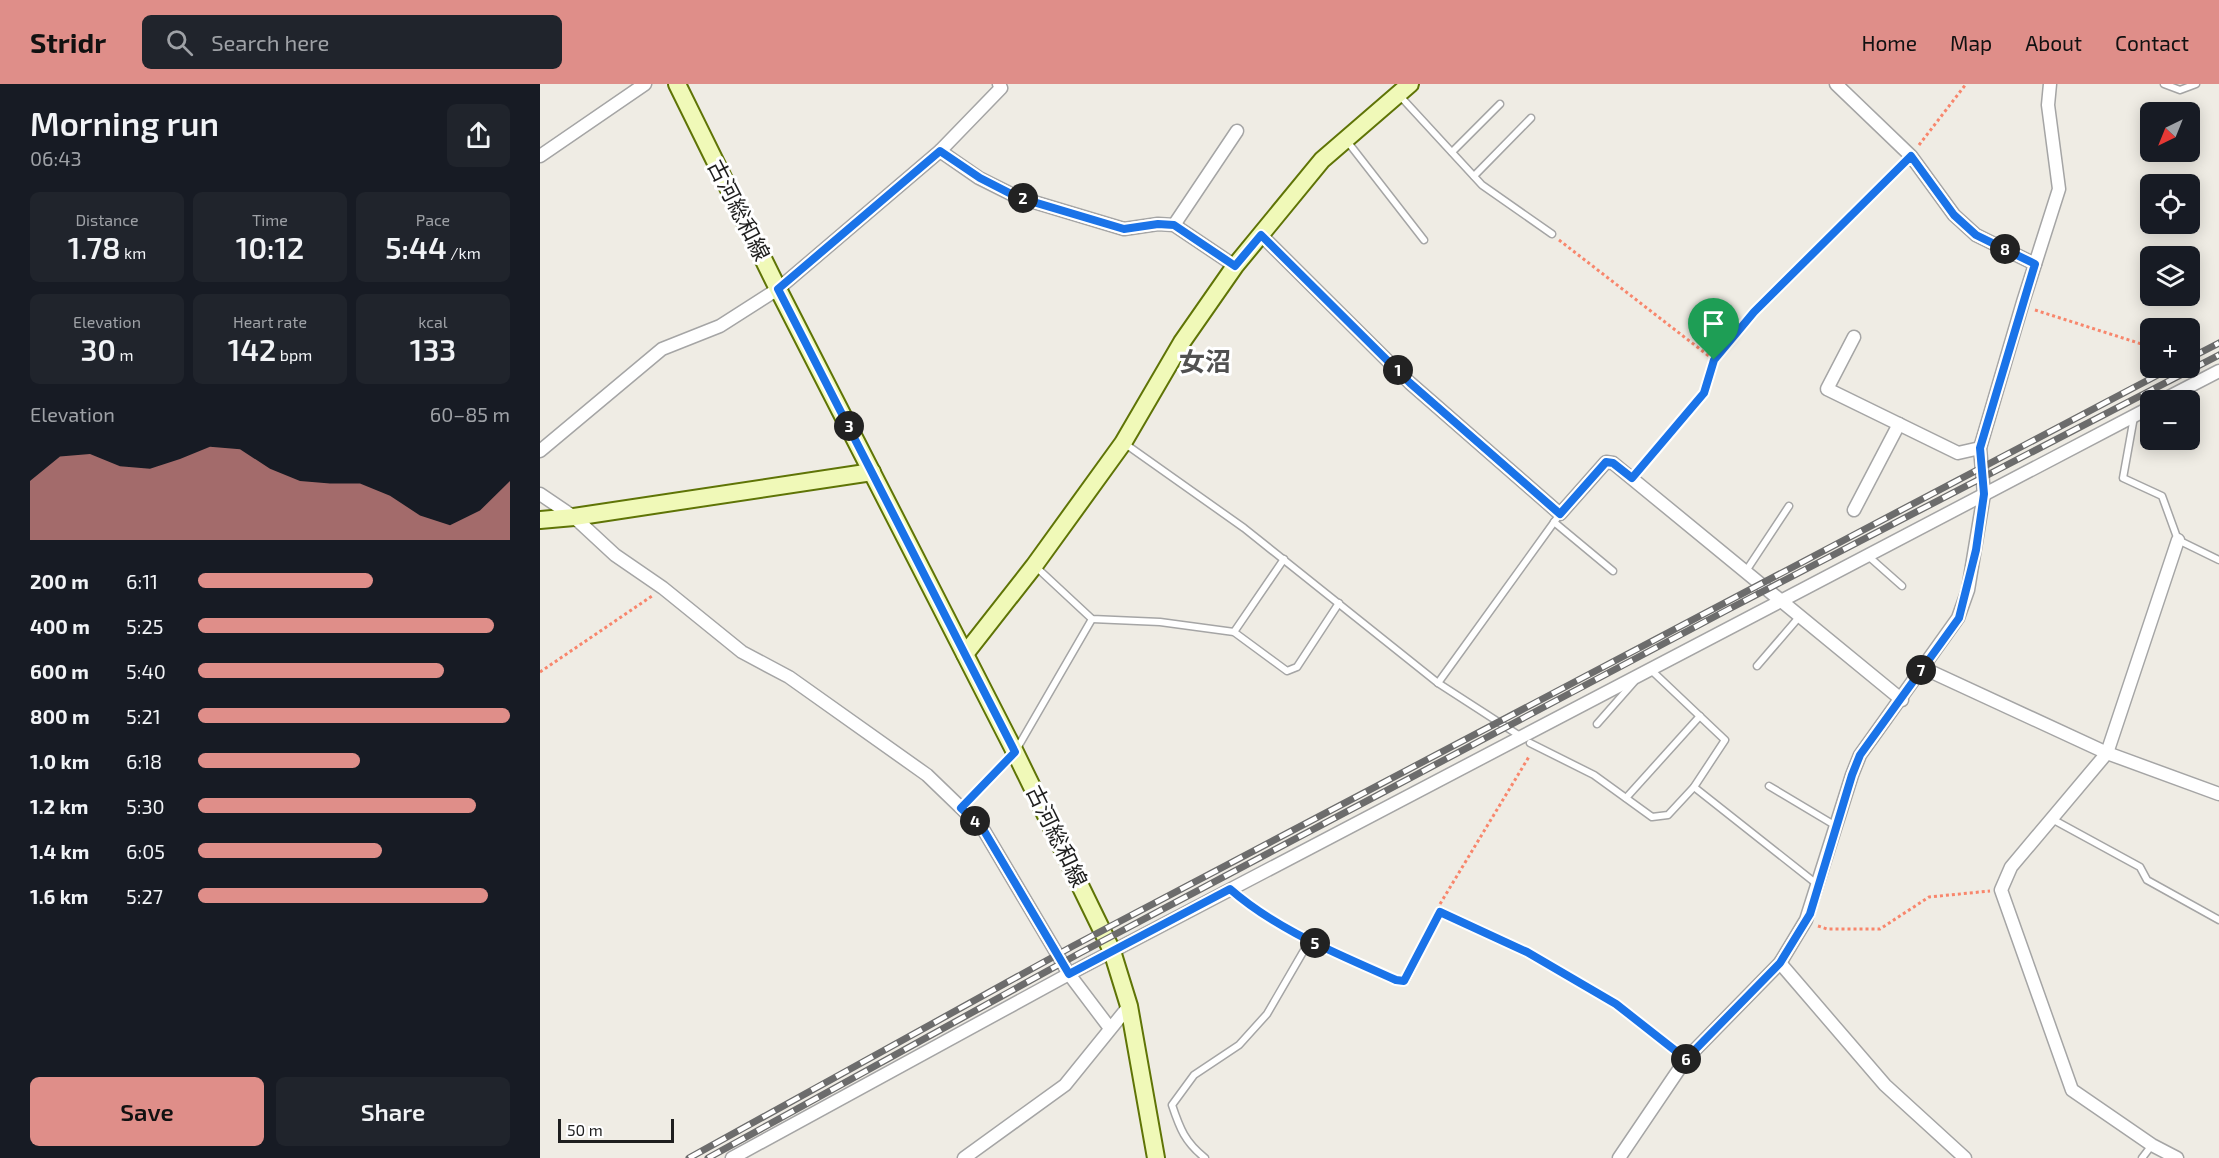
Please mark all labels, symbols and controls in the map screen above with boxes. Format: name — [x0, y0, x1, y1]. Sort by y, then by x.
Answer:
search box — [142, 15, 562, 69]
text: Stridr — [30, 25, 106, 59]
icon: search — [163, 26, 196, 59]
text: Search here — [211, 29, 329, 55]
text: Home — [1861, 30, 1917, 55]
text: Map — [1950, 30, 1992, 55]
text: About — [2025, 30, 2082, 55]
text: Contact — [2115, 30, 2189, 55]
north arrow — [2140, 102, 2200, 162]
map controls — [2140, 102, 2200, 450]
text: Morning run — [30, 103, 219, 143]
button: share — [447, 104, 510, 167]
text: 06:43 — [30, 146, 82, 170]
street label: 古河総和線 — [703, 155, 776, 264]
button: locate — [2140, 174, 2200, 234]
pin: 2 — [1008, 183, 1038, 213]
text: 2 — [1018, 188, 1028, 207]
text: Distance — [75, 210, 139, 229]
text: Time — [252, 210, 288, 229]
text: Pace — [416, 210, 450, 229]
text: 1.78 — [68, 229, 121, 265]
text: 10:12 — [236, 229, 304, 265]
text: 5:44 — [385, 229, 447, 265]
pin: 8 — [1990, 234, 2020, 264]
text: 8 — [2000, 239, 2010, 258]
text: km — [121, 243, 146, 262]
text: /km — [447, 243, 481, 262]
button: layers — [2140, 246, 2200, 306]
pin — [1688, 298, 1739, 360]
icon: arrive — [1697, 307, 1730, 340]
text: Elevation — [73, 312, 141, 331]
text: Heart rate — [233, 312, 307, 331]
text: kcal — [418, 312, 448, 331]
button: + — [2140, 318, 2200, 378]
text: 30 — [80, 331, 116, 367]
text: 142 — [228, 331, 276, 367]
text: 133 — [410, 331, 456, 367]
text: m — [116, 345, 134, 364]
text: bpm — [276, 345, 312, 364]
district label: 女沼 — [1179, 345, 1231, 376]
pin: 1 — [1383, 355, 1413, 385]
text: 1 — [1395, 360, 1401, 379]
button: − — [2140, 390, 2200, 450]
text: Elevation — [30, 402, 115, 426]
text: 60–85 m — [430, 402, 510, 426]
pin: 3 — [834, 411, 864, 441]
text: 3 — [844, 416, 854, 435]
text: 200 m — [30, 569, 89, 593]
text: 6:11 — [126, 569, 158, 593]
text: 400 m — [30, 614, 90, 638]
text: 5:25 — [126, 614, 163, 638]
pin: 7 — [1906, 655, 1936, 685]
text: 600 m — [30, 659, 89, 683]
text: 5:40 — [126, 659, 166, 683]
text: 7 — [1917, 660, 1925, 679]
text: 800 m — [30, 704, 90, 728]
text: 5:21 — [126, 704, 161, 728]
text: 1.0 km — [30, 749, 89, 773]
text: 6:18 — [126, 749, 162, 773]
street label: 古河総和線 — [1022, 780, 1094, 891]
text: 1.2 km — [30, 794, 88, 818]
text: 5:30 — [126, 794, 165, 818]
pin: 4 — [960, 806, 990, 836]
text: 4 — [970, 811, 980, 830]
text: 1.4 km — [30, 839, 89, 863]
text: 6:05 — [126, 839, 165, 863]
text: 1.6 km — [30, 884, 88, 908]
text: 5:27 — [126, 884, 163, 908]
pin: 5 — [1300, 928, 1330, 958]
text: 5 — [1311, 933, 1319, 952]
pin: 6 — [1671, 1044, 1701, 1074]
text: 6 — [1681, 1049, 1691, 1068]
button: Save — [30, 1077, 264, 1146]
button: Share — [276, 1077, 510, 1146]
scale bar — [558, 1116, 674, 1144]
text: 50 m — [567, 1120, 603, 1139]

